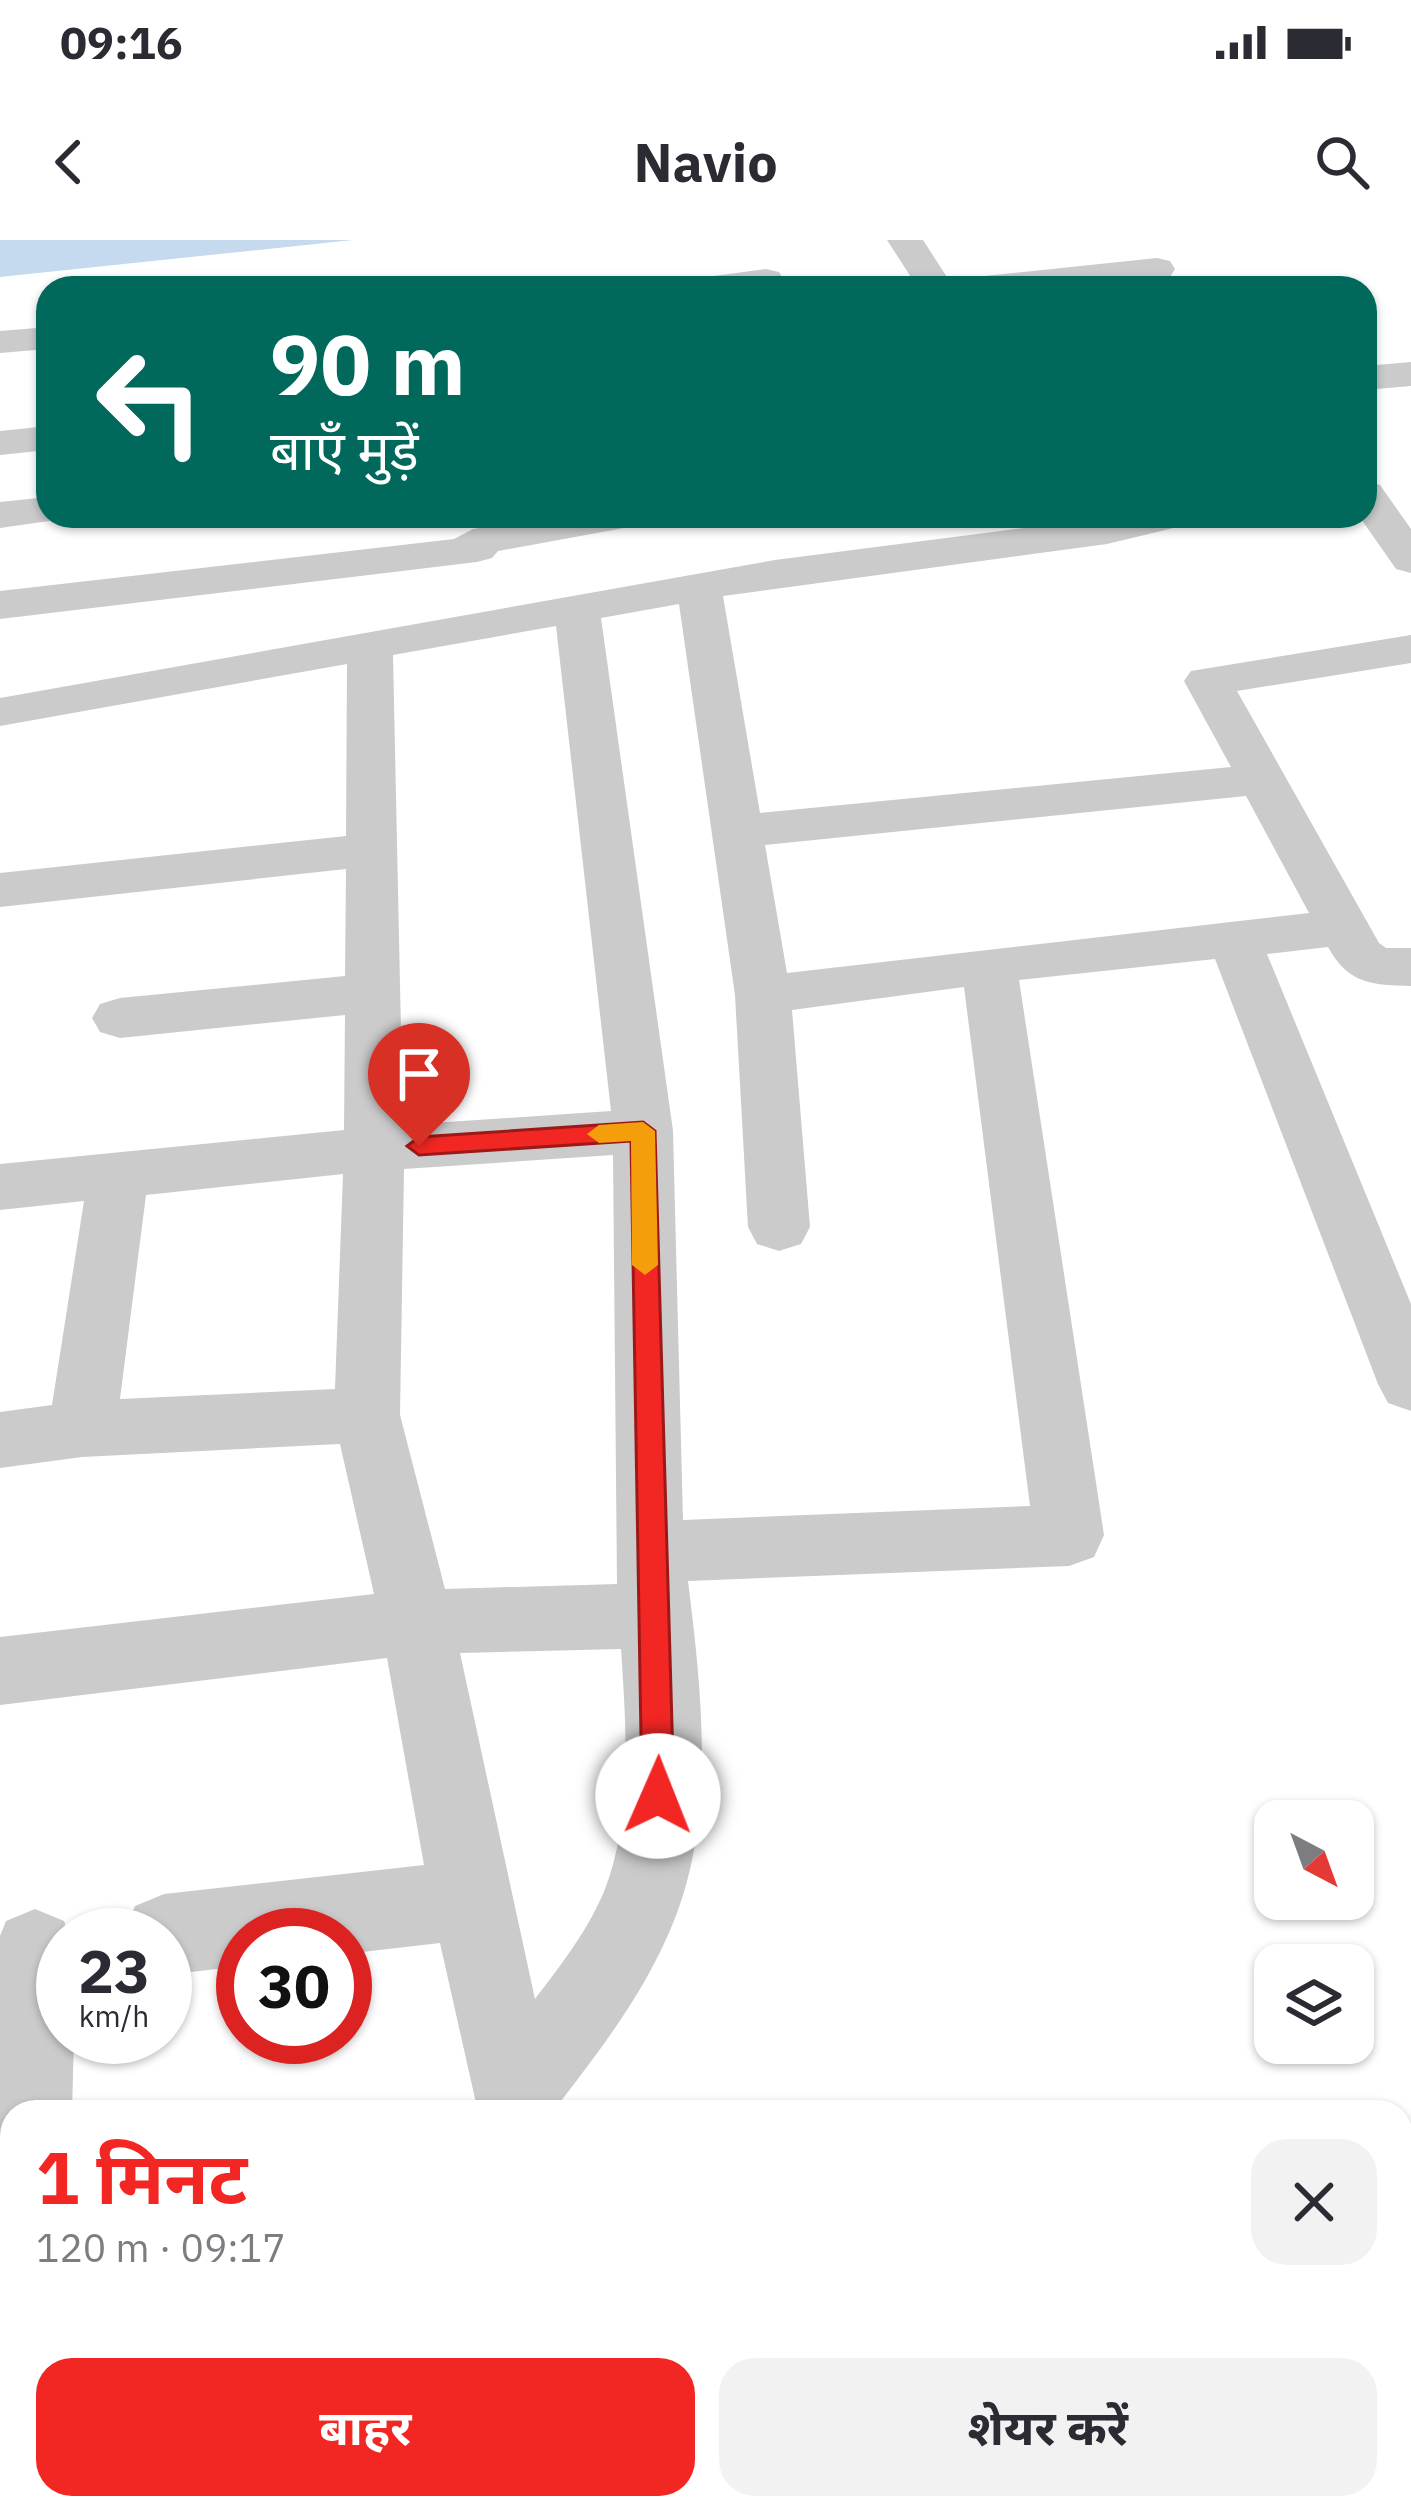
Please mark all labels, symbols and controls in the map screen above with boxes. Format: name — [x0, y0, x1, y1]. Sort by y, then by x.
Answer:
text: 09:16 — [60, 13, 183, 71]
text: Navio — [633, 127, 778, 197]
icon: back — [36, 129, 102, 195]
icon: search — [1309, 129, 1375, 195]
text: 90 m — [270, 309, 466, 418]
icon: left — [72, 324, 228, 480]
text: बाएँ मुड़ें — [270, 415, 419, 485]
pin — [368, 1023, 470, 1146]
icon: arrive — [386, 1041, 452, 1107]
position arrow — [595, 1733, 721, 1859]
north arrow — [1254, 1800, 1374, 1920]
map controls — [1254, 1800, 1374, 2064]
speed limit sign: 30 — [216, 1908, 372, 2064]
text: 23 — [78, 1931, 150, 2010]
button: layers — [1254, 1944, 1374, 2064]
text: km/h — [79, 1996, 149, 2035]
text: 1 मिनट — [36, 2130, 247, 2224]
button: close — [1251, 2139, 1377, 2265]
text: 120 m · 09:17 — [36, 2222, 286, 2273]
button: बाहर — [36, 2358, 695, 2496]
button: शेयर करें — [719, 2358, 1377, 2496]

